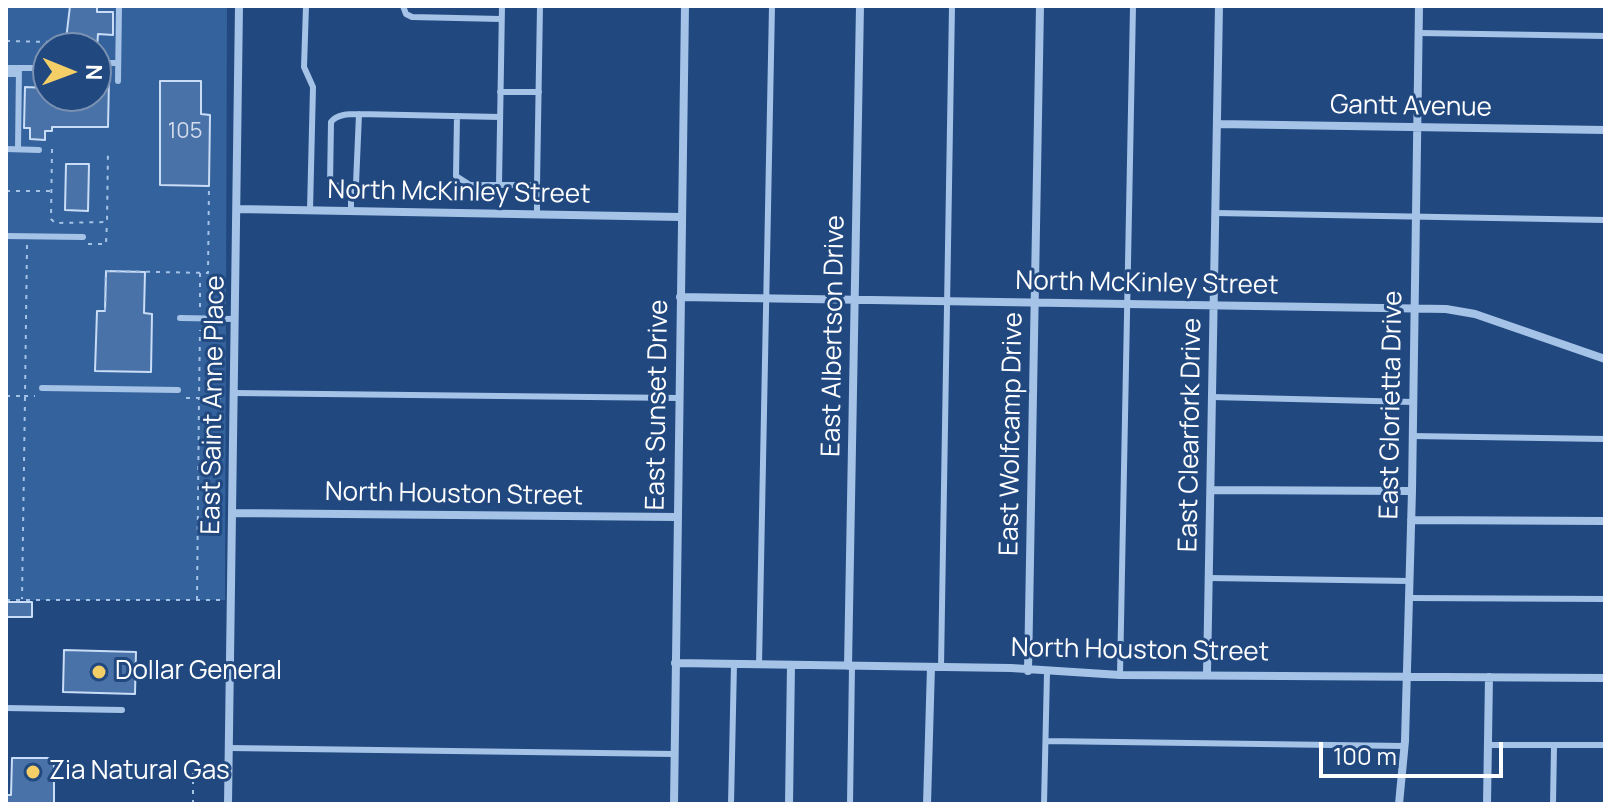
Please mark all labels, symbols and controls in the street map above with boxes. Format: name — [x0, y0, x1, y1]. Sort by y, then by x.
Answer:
north arrow — [32, 32, 112, 112]
text: N — [79, 64, 109, 81]
street label: Gantt Avenue — [1330, 90, 1492, 124]
house number: 105 — [168, 119, 202, 145]
street label: North McKinley Street — [327, 175, 591, 211]
street label: East Albertson Drive — [816, 215, 852, 457]
street label: North McKinley Street — [1015, 266, 1279, 302]
street label: East Saint Anne Place — [196, 275, 232, 535]
street label: East Glorietta Drive — [1374, 290, 1410, 520]
street label: East Sunset Drive — [641, 299, 675, 511]
street label: East Wolfcamp Drive — [994, 312, 1030, 556]
street label: East Clearfork Drive — [1173, 318, 1209, 552]
street label: North Houston Street — [325, 477, 583, 513]
street label: North Houston Street — [1011, 633, 1269, 669]
place label: Dollar General — [115, 656, 282, 688]
marker: Dollar General — [90, 663, 108, 681]
scale bar — [1323, 726, 1507, 776]
text: 100 m — [1333, 739, 1397, 772]
place label: Zia Natural Gas — [49, 756, 230, 788]
marker: Zia Natural Gas — [24, 763, 42, 781]

